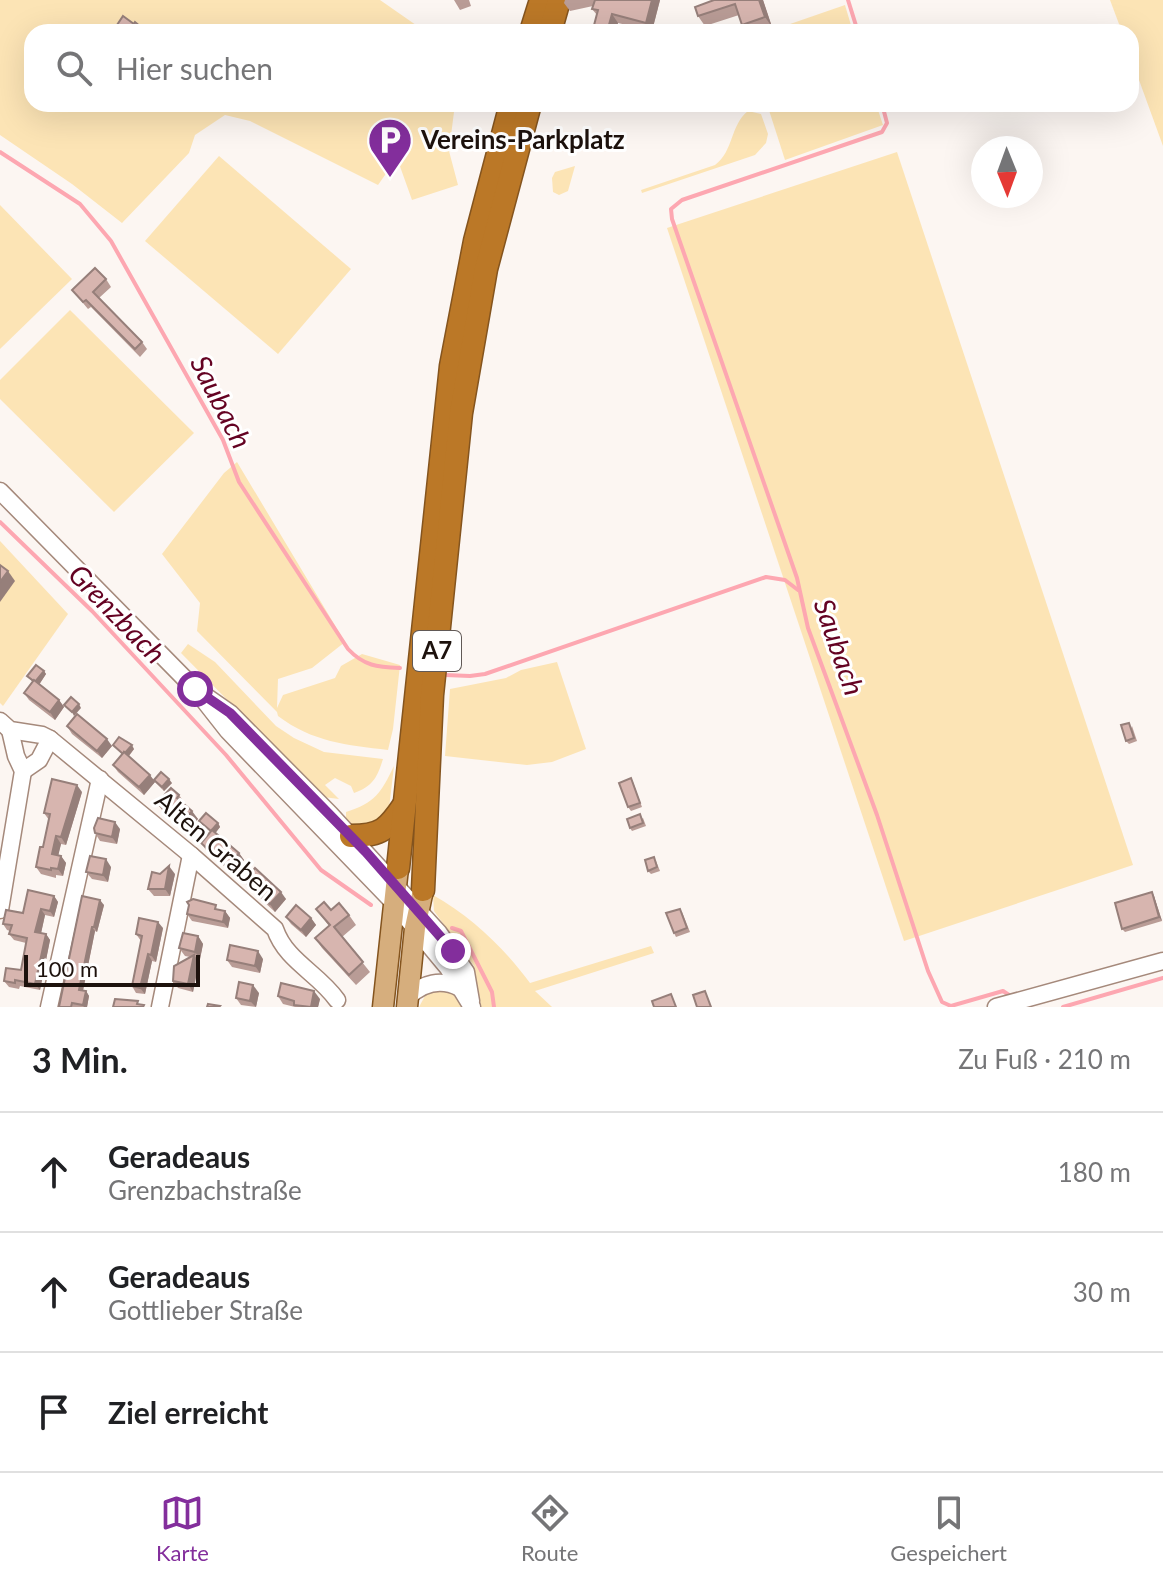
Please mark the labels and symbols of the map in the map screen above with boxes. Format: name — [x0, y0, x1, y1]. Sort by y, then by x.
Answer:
parking icon: Vereins-Parkplatz — [366, 116, 414, 179]
place label: Vereins-Parkplatz — [420, 123, 625, 155]
north arrow — [971, 136, 1043, 208]
water label: Saubach — [184, 349, 260, 454]
water label: Grenzbach — [62, 557, 173, 670]
water label: Saubach — [808, 594, 872, 699]
road number: A7 — [413, 631, 461, 671]
route start — [177, 671, 213, 707]
street label: Alten Graben — [149, 783, 284, 907]
route end — [435, 933, 471, 969]
scale bar — [24, 951, 200, 987]

